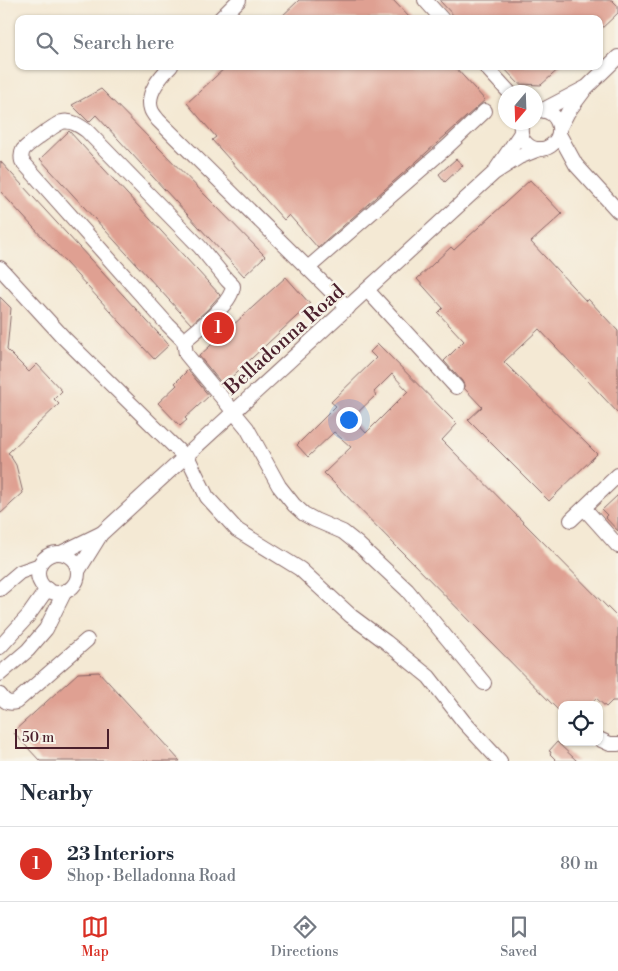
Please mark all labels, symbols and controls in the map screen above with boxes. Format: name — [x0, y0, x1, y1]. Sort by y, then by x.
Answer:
search box — [15, 15, 603, 70]
icon: search — [33, 29, 61, 57]
text: Search here — [73, 31, 174, 55]
north arrow — [498, 85, 543, 130]
street label: Belladonna Road — [219, 279, 351, 401]
pin: 1 — [202, 309, 234, 347]
your location — [336, 407, 362, 433]
map controls — [558, 701, 603, 746]
button: locate — [558, 701, 603, 746]
scale bar — [15, 726, 109, 749]
text: 50 m — [22, 729, 54, 747]
text: Nearby — [20, 781, 93, 807]
text: 23 Interiors — [67, 842, 174, 866]
text: 1 — [32, 854, 40, 874]
text: 80 m — [560, 854, 598, 874]
text: Shop · Belladonna Road — [67, 866, 236, 886]
tab: Map — [81, 913, 109, 961]
tab: Directions — [271, 913, 338, 961]
tab: Saved — [500, 913, 537, 961]

